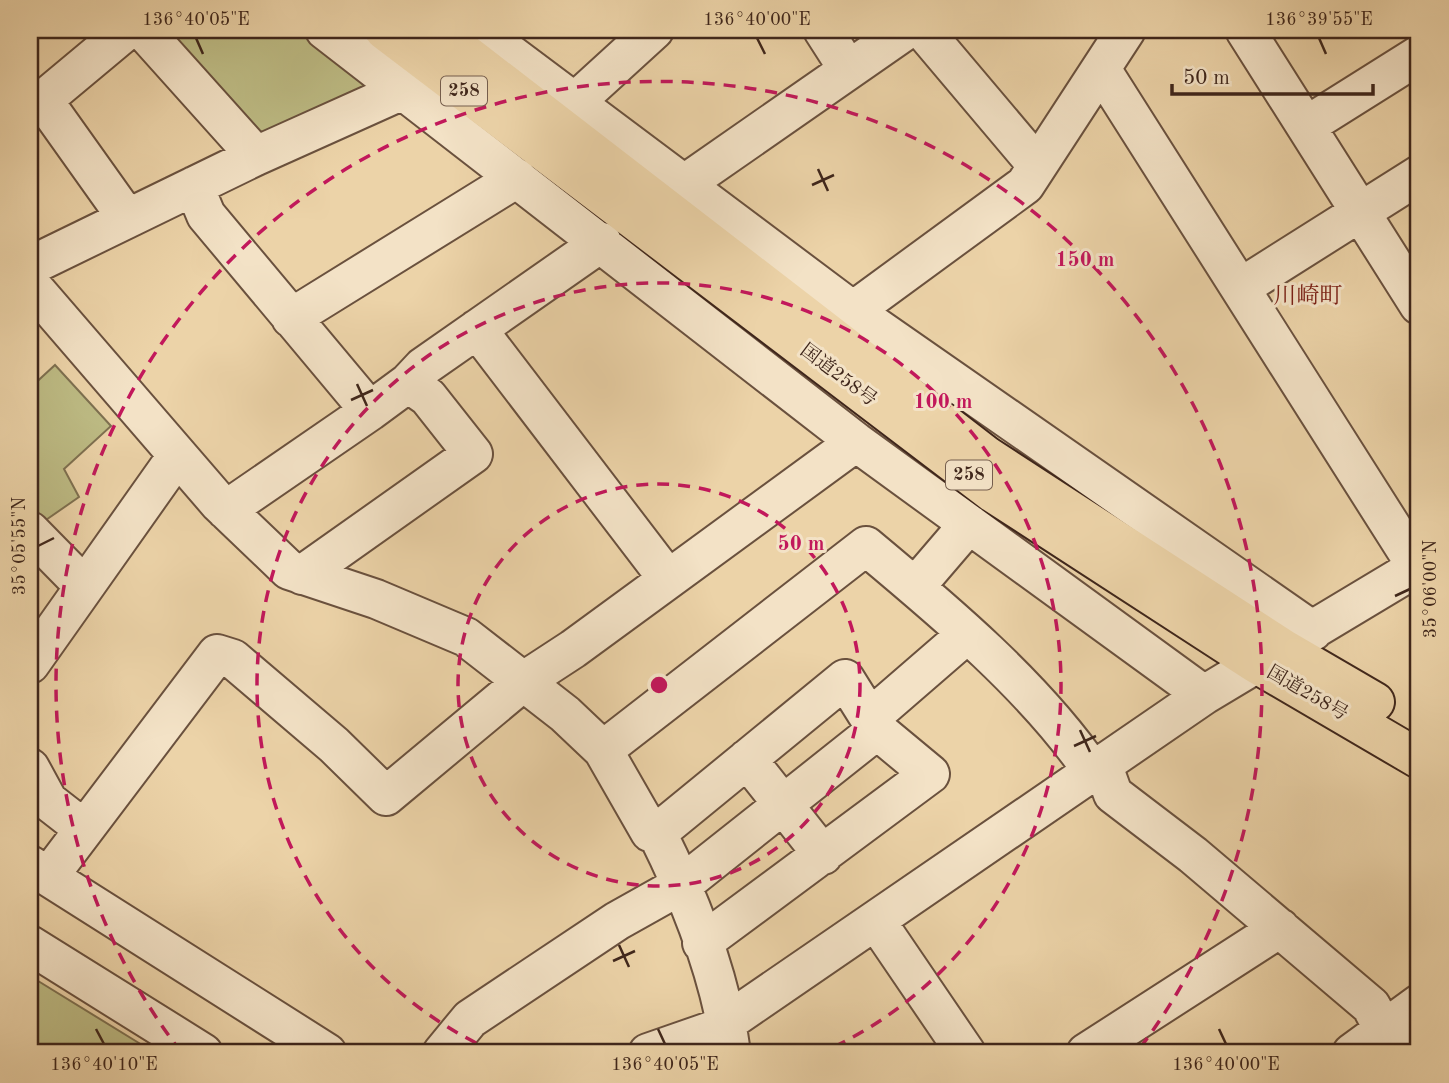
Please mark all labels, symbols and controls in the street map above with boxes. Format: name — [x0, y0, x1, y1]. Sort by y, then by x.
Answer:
text: 136°40'05"E — [142, 11, 250, 29]
text: 136°40'00"E — [703, 11, 811, 29]
text: 136°39'55"E — [1265, 11, 1373, 29]
scale bar — [1172, 52, 1374, 96]
text: 50 m — [1183, 68, 1230, 89]
road number: 258 — [441, 76, 487, 106]
text: 150 m — [1055, 250, 1115, 271]
district label: 川崎町 — [1274, 283, 1343, 308]
street label: 国道258号 — [796, 340, 881, 411]
text: 100 m — [913, 392, 973, 413]
road number: 258 — [946, 461, 992, 490]
text: 35°05'55"N — [11, 497, 29, 595]
text: 50 m — [777, 534, 825, 555]
text: 35°06'00"N — [1422, 540, 1440, 638]
street label: 国道258号 — [1263, 662, 1352, 725]
centre of rings — [647, 673, 671, 697]
text: 136°40'10"E — [50, 1056, 158, 1074]
text: 136°40'05"E — [611, 1056, 719, 1074]
text: 136°40'00"E — [1172, 1056, 1280, 1074]

